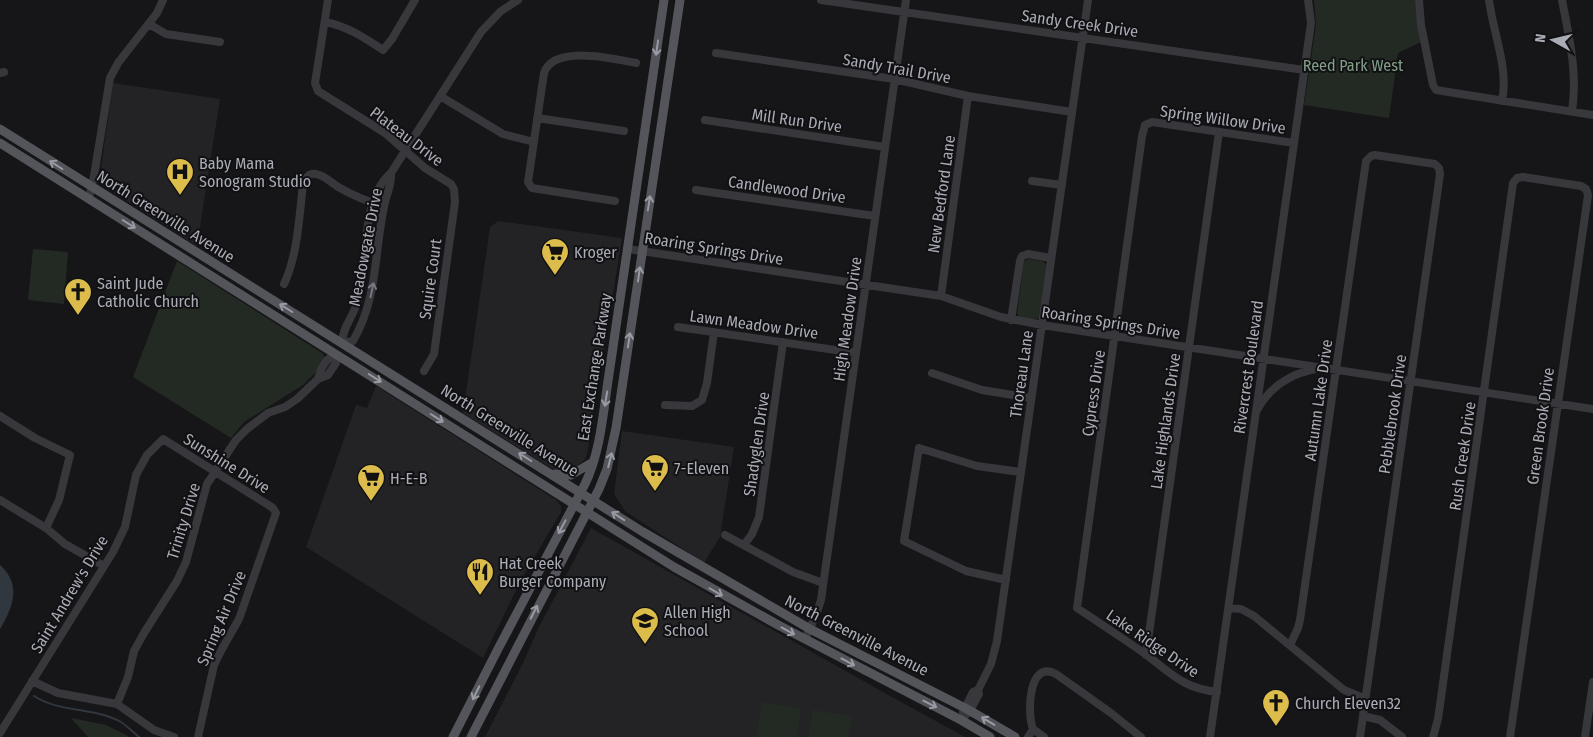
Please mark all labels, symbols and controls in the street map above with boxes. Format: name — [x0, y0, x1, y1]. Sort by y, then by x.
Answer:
street label: Sandy Creek Drive — [1020, 6, 1140, 41]
north arrow — [1528, 15, 1578, 65]
text: N — [1532, 33, 1550, 44]
one-way arrow — [652, 40, 662, 56]
street label: Sandy Trail Drive — [841, 50, 953, 87]
park label: Reed Park West — [1303, 56, 1404, 75]
street label: Spring Willow Drive — [1159, 101, 1287, 138]
street label: Plateau Drive — [366, 103, 447, 170]
street label: Mill Run Drive — [751, 105, 843, 136]
street label: New Bedford Lane — [924, 134, 959, 254]
place label: Baby Mama Sonogram Studio — [199, 154, 311, 191]
hospital icon: Baby Mama Sonogram Studio — [165, 157, 195, 196]
one-way arrow — [49, 159, 63, 169]
street label: North Greenville Avenue — [93, 166, 238, 267]
street label: Candlewood Drive — [727, 172, 847, 207]
street label: Meadowgate Drive — [345, 186, 386, 308]
one-way arrow — [645, 195, 655, 211]
one-way arrow — [122, 219, 136, 229]
street label: Roaring Springs Drive — [643, 228, 785, 269]
street label: Squire Court — [415, 237, 446, 321]
supermarket icon: Kroger — [540, 237, 570, 276]
place label: Kroger — [574, 243, 617, 262]
street label: High Meadow Drive — [829, 256, 866, 383]
one-way arrow — [634, 266, 644, 282]
place label: Saint Jude Catholic Church — [97, 274, 199, 311]
church icon: Saint Jude Catholic Church — [63, 277, 93, 316]
one-way arrow — [368, 283, 377, 299]
street label: East Exchange Parkway — [573, 291, 616, 442]
street label: Rivercrest Boulevard — [1230, 299, 1267, 435]
street label: Roaring Springs Drive — [1040, 302, 1182, 343]
one-way arrow — [279, 303, 293, 313]
street label: Lawn Meadow Drive — [688, 306, 819, 343]
street label: Thoreau Lane — [1006, 329, 1037, 419]
one-way arrow — [624, 332, 634, 348]
street label: Autumn Lake Drive — [1301, 338, 1336, 462]
street label: Cypress Drive — [1078, 349, 1109, 438]
street label: Lake Highlands Drive — [1147, 352, 1184, 490]
street label: Pebblebrook Drive — [1375, 353, 1410, 475]
street label: Green Brook Drive — [1523, 366, 1558, 486]
one-way arrow — [367, 374, 381, 384]
street label: North Greenville Avenue — [437, 380, 582, 481]
street label: Shadyglen Drive — [740, 390, 773, 498]
one-way arrow — [600, 391, 610, 407]
street label: Rush Creek Drive — [1445, 400, 1480, 512]
one-way arrow — [430, 413, 444, 423]
street label: Sunshine Drive — [180, 429, 273, 497]
one-way arrow — [518, 451, 532, 461]
one-way arrow — [605, 452, 615, 468]
supermarket icon: 7-Eleven — [640, 453, 670, 492]
place label: 7-Eleven — [674, 459, 729, 478]
supermarket icon: H-E-B — [356, 463, 386, 502]
place label: H-E-B — [390, 469, 428, 488]
street label: Trinity Drive — [163, 481, 204, 562]
one-way arrow — [612, 510, 626, 520]
one-way arrow — [557, 519, 566, 534]
street label: Saint Andrew's Drive — [27, 532, 112, 656]
place label: Hat Creek Burger Company — [499, 554, 607, 591]
restaurant icon: Hat Creek Burger Company — [465, 557, 495, 596]
street label: Spring Air Drive — [193, 568, 250, 669]
one-way arrow — [709, 587, 724, 597]
street label: North Greenville Avenue — [782, 591, 932, 680]
place label: Allen High School — [664, 603, 731, 640]
one-way arrow — [530, 605, 539, 620]
street label: Lake Ridge Drive — [1103, 605, 1203, 682]
school or university icon: Allen High School — [630, 606, 660, 645]
one-way arrow — [781, 626, 796, 636]
one-way arrow — [840, 658, 855, 667]
one-way arrow — [471, 685, 480, 700]
church icon: Church Eleven32 — [1261, 688, 1291, 727]
place label: Church Eleven32 — [1295, 694, 1401, 713]
one-way arrow — [922, 700, 937, 709]
one-way arrow — [981, 716, 996, 726]

